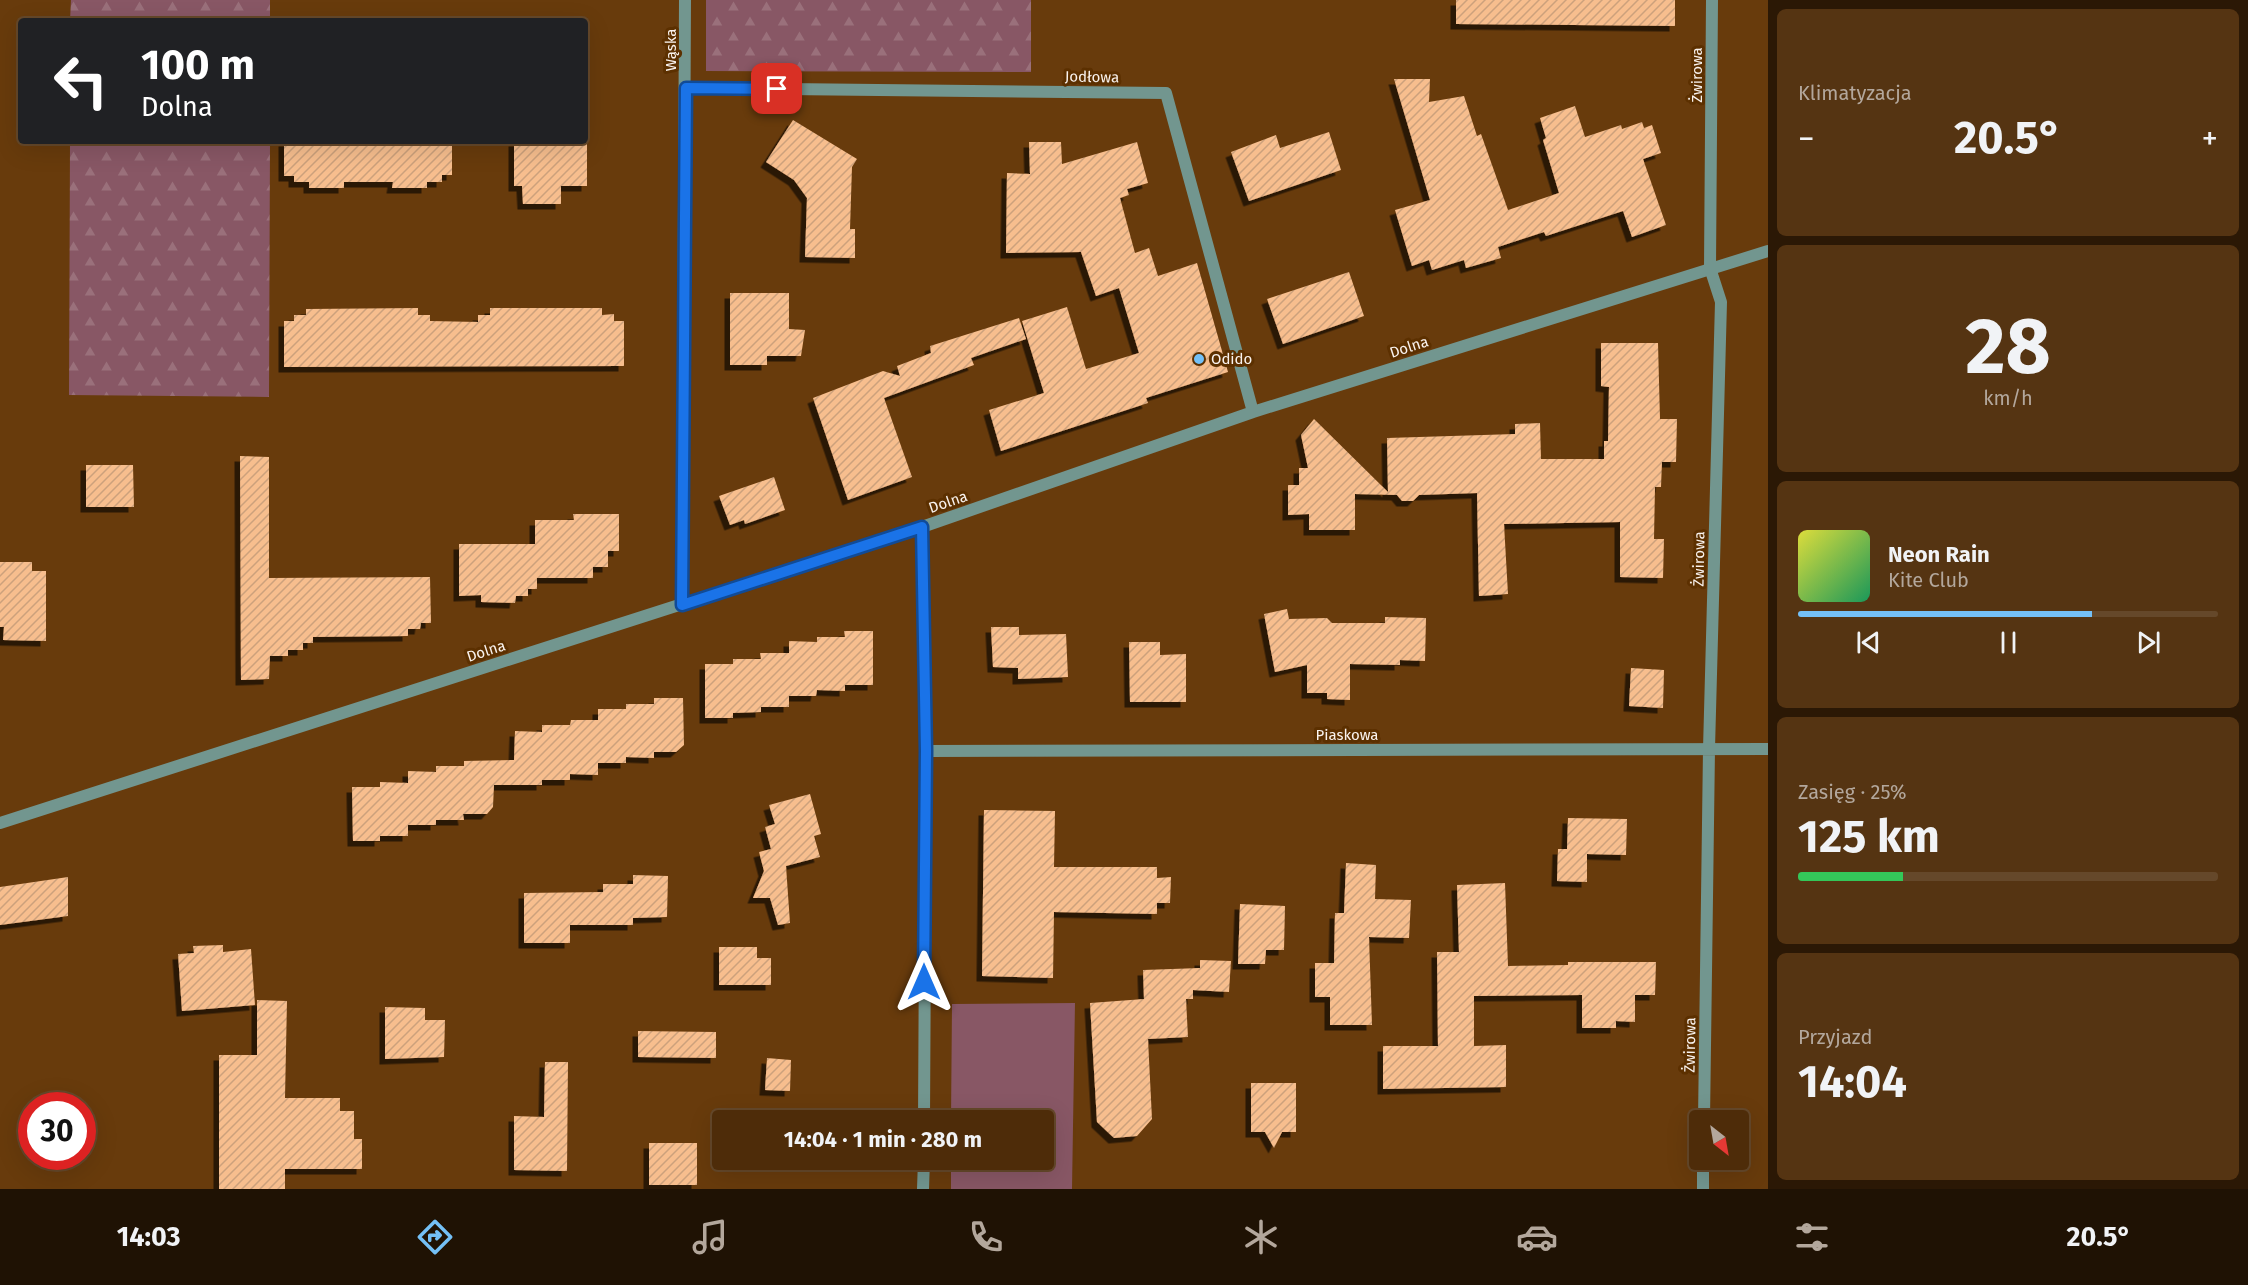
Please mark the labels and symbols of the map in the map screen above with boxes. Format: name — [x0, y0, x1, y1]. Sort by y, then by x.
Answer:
street label: Wąska — [662, 29, 680, 71]
street label: Żwirowa — [1688, 47, 1706, 103]
pin — [751, 63, 802, 114]
street label: Jodłowa — [1065, 68, 1119, 86]
street label: Dolna — [1387, 332, 1431, 362]
place label: Odido — [1211, 350, 1252, 368]
marker: Odido — [1192, 352, 1206, 366]
street label: Dolna — [926, 487, 970, 517]
street label: Żwirowa — [1690, 531, 1708, 587]
street label: Dolna — [464, 636, 508, 666]
street label: Piaskowa — [1315, 726, 1379, 744]
position arrow — [892, 950, 956, 1014]
street label: Żwirowa — [1681, 1017, 1699, 1073]
speed limit sign: 30 — [18, 1092, 96, 1170]
north arrow — [1689, 1110, 1749, 1170]

